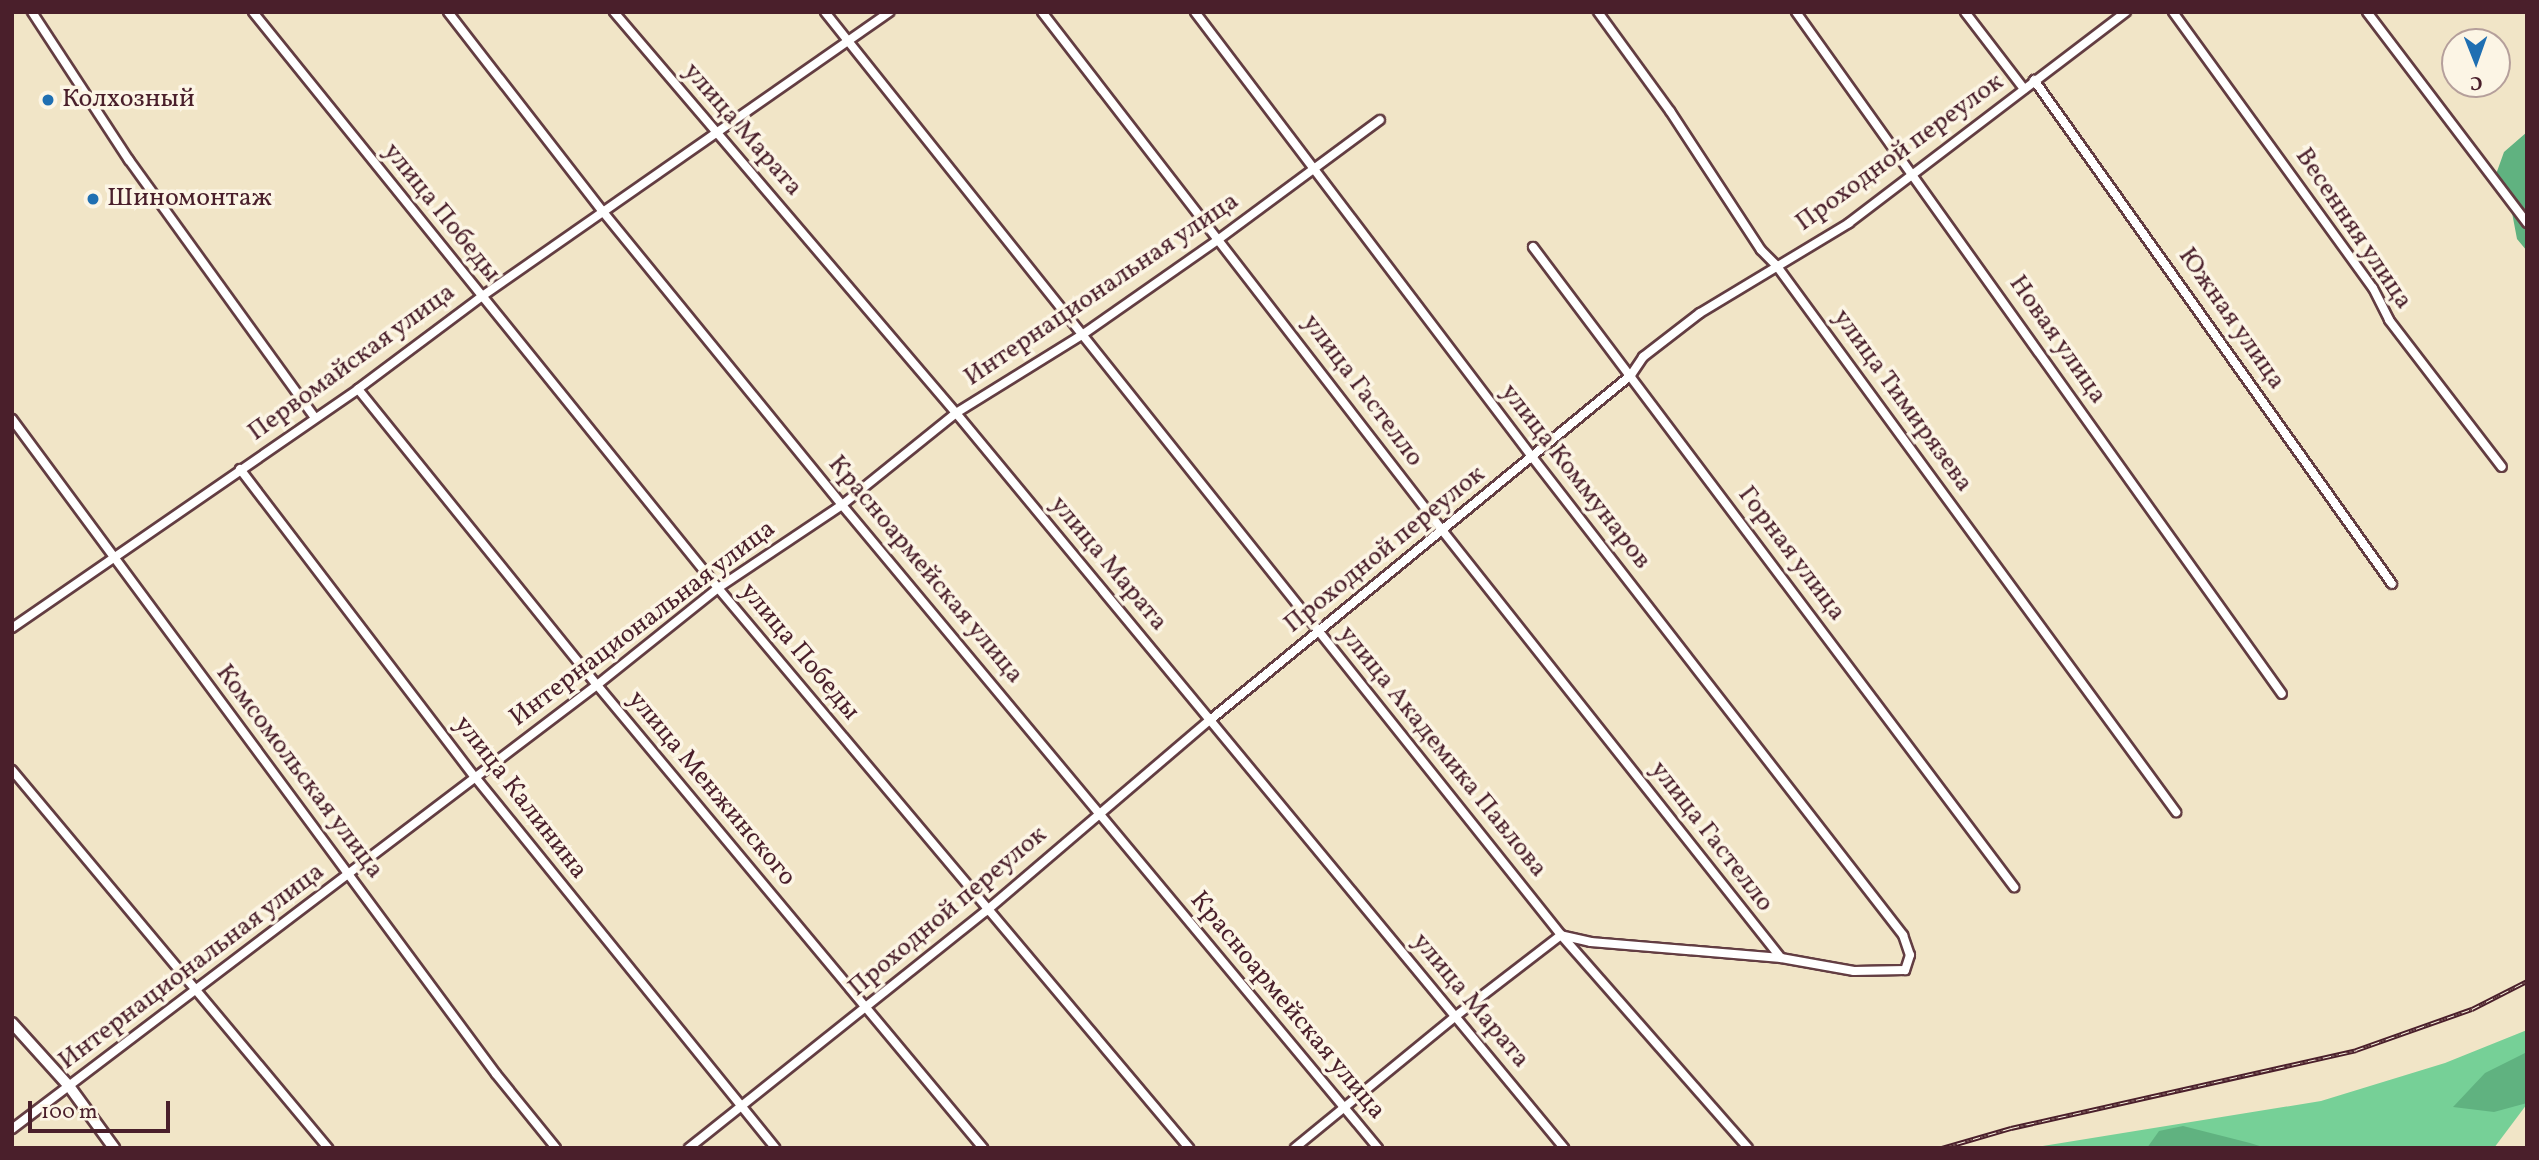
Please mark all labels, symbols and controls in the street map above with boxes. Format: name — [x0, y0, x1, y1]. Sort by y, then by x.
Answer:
north arrow — [2441, 28, 2511, 98]
street label: улица Марата — [676, 57, 808, 203]
street label: Проходной переулок — [1790, 67, 2010, 239]
text: С — [2470, 69, 2483, 95]
place label: Колхозный — [62, 84, 195, 116]
marker: Колхозный — [40, 92, 56, 108]
street label: улица Победы — [375, 137, 507, 289]
street label: Весенняя улица — [2287, 142, 2419, 316]
place label: Шиномонтаж — [107, 183, 272, 215]
street label: Интернациональная улица — [958, 186, 1246, 394]
marker: Шиномонтаж — [85, 191, 101, 207]
street label: Южная улица — [2170, 242, 2292, 396]
street label: Новая улица — [2001, 269, 2113, 411]
street label: Первомайская улица — [242, 277, 462, 449]
street label: улица Тимирязева — [1825, 303, 1979, 499]
street label: улица Гастелло — [1295, 309, 1429, 473]
street label: улица Коммунаров — [1493, 378, 1657, 576]
street label: Красноармейская улица — [820, 449, 1030, 691]
street label: Проходной переулок — [1278, 459, 1492, 641]
street label: Горная улица — [1730, 480, 1852, 628]
street label: улица Марата — [1043, 490, 1173, 638]
street label: Интернациональная улица — [504, 514, 782, 734]
street label: улица Победы — [732, 577, 866, 727]
street label: улица Академика Павлова — [1331, 620, 1553, 884]
street label: Комсомольская улица — [208, 658, 390, 886]
street label: улица Менжинского — [620, 685, 802, 893]
street label: улица Калинина — [447, 710, 593, 886]
street label: улица Гастелло — [1642, 755, 1780, 919]
street label: Проходной переулок — [842, 820, 1054, 1004]
street label: Интернациональная улица — [53, 857, 331, 1077]
street label: Красноармейская улица — [1182, 885, 1392, 1127]
street label: улица Марата — [1405, 927, 1535, 1075]
scale bar — [32, 1086, 173, 1130]
text: 100 m — [41, 1098, 98, 1127]

